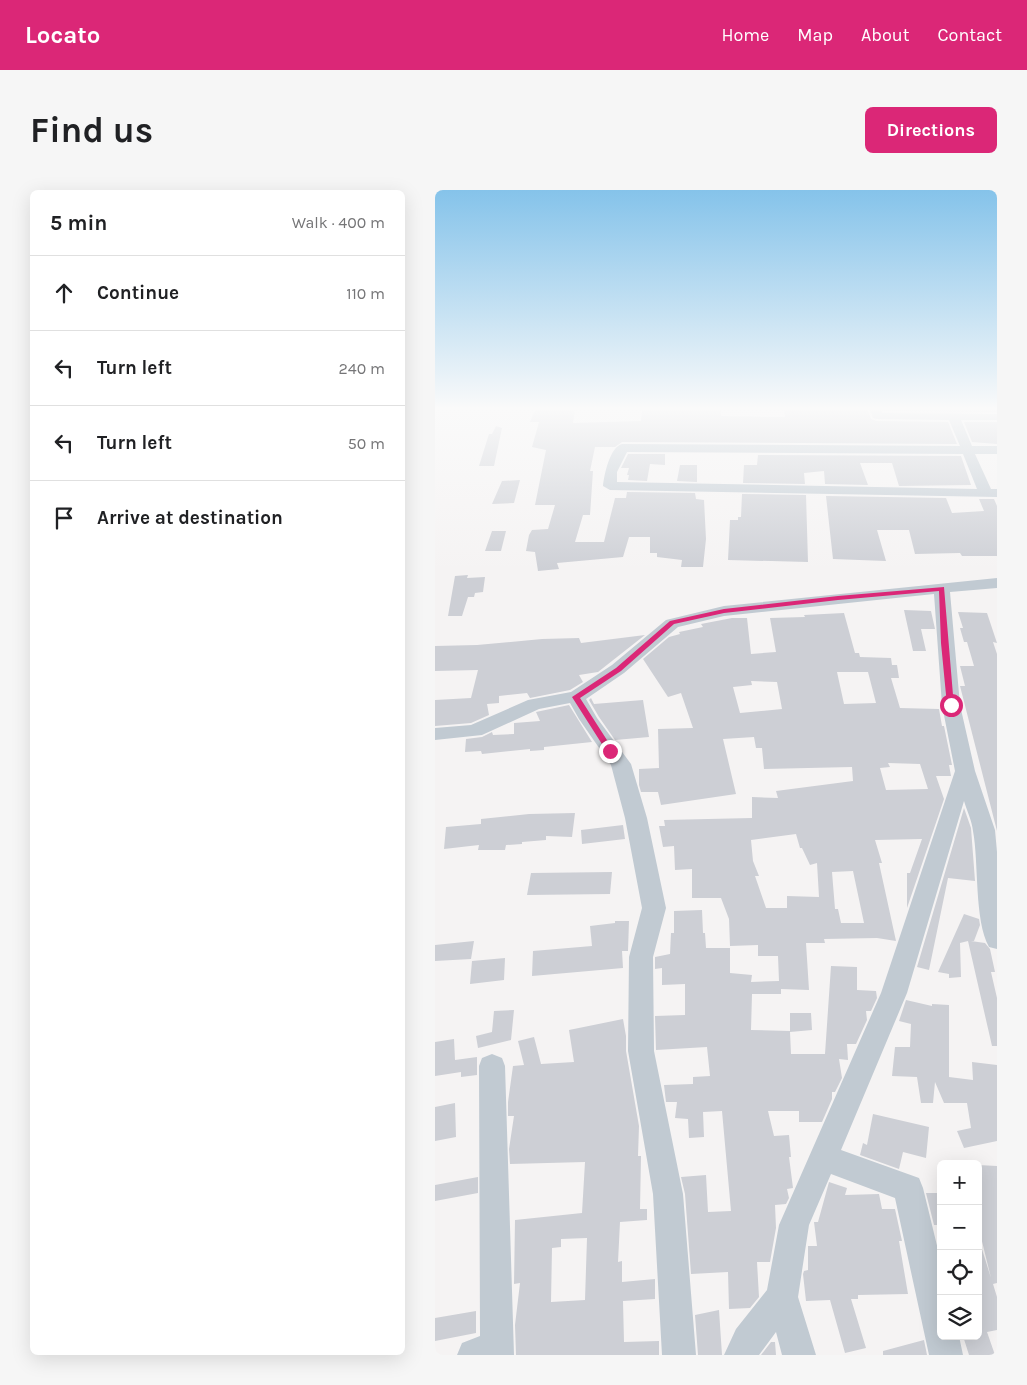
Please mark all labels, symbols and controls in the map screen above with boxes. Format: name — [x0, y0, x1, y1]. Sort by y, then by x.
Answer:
text: Locato — [25, 21, 100, 49]
text: Home — [721, 24, 769, 46]
text: Map — [797, 24, 833, 46]
text: About — [861, 24, 910, 46]
text: Contact — [938, 24, 1002, 46]
button: Directions — [865, 107, 997, 153]
text: Find us — [30, 110, 153, 151]
text: 5 min — [50, 211, 107, 235]
text: Walk · 400 m — [292, 213, 385, 232]
icon: ahead — [50, 279, 78, 307]
text: Continue — [97, 282, 179, 304]
text: 110 m — [346, 284, 385, 303]
icon: left — [50, 354, 78, 382]
text: Turn left — [97, 357, 172, 379]
text: 240 m — [339, 359, 385, 378]
icon: left — [50, 429, 78, 457]
text: Turn left — [97, 432, 172, 454]
text: 50 m — [348, 434, 385, 453]
icon: arrive — [50, 504, 78, 532]
text: Arrive at destination — [97, 507, 283, 529]
route start — [940, 694, 963, 717]
route end — [599, 740, 622, 763]
map controls — [937, 1160, 982, 1340]
button: + — [937, 1160, 982, 1205]
button: − — [937, 1205, 982, 1250]
button: locate — [937, 1250, 982, 1295]
button: layers — [937, 1295, 982, 1340]

